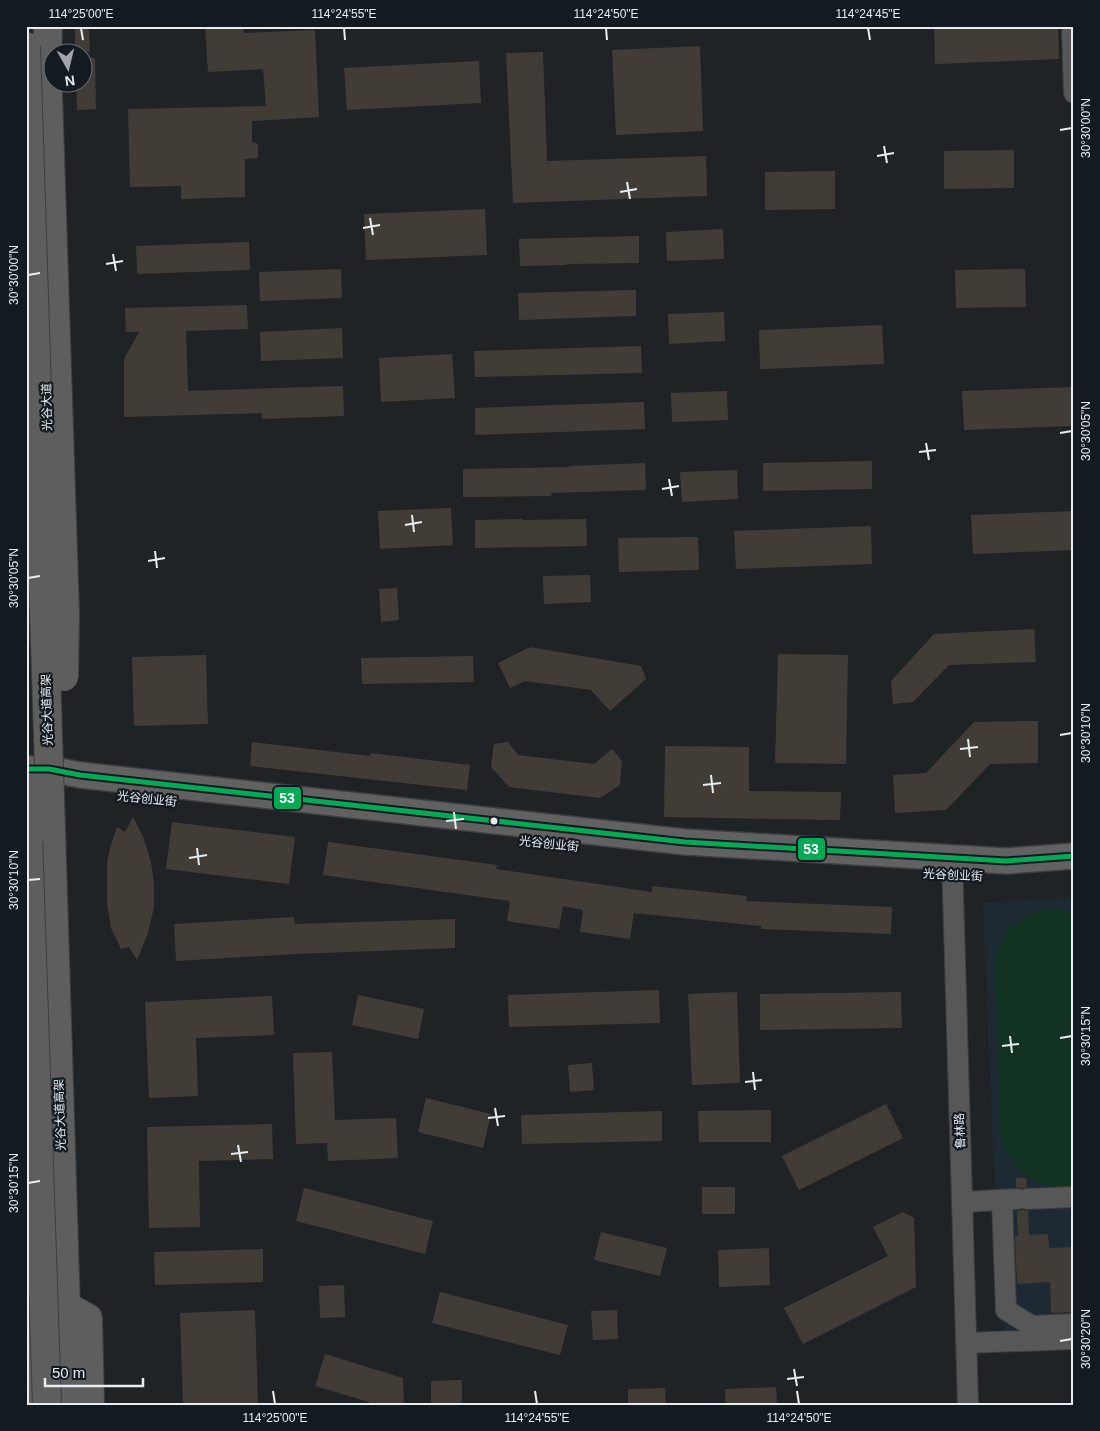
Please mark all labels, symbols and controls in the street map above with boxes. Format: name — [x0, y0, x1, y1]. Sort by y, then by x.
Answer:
text: 114°25'00"E — [48, 7, 114, 21]
text: 114°24'55"E — [311, 7, 377, 21]
text: 114°24'50"E — [573, 7, 639, 21]
text: 114°24'45"E — [835, 7, 901, 21]
north arrow — [42, 42, 92, 92]
text: N — [64, 72, 76, 90]
text: 30°30'00"N — [1079, 98, 1093, 158]
text: 30°30'00"N — [7, 245, 21, 305]
street label: 光谷大道 — [40, 383, 54, 431]
text: 30°30'05"N — [1079, 401, 1093, 461]
text: 30°30'05"N — [7, 548, 21, 608]
street label: 光谷大道高架 — [39, 674, 55, 746]
text: 30°30'10"N — [1079, 703, 1093, 763]
line badge: 53 — [273, 786, 302, 810]
street label: 光谷创业街 — [116, 789, 178, 809]
text: 53 — [279, 790, 295, 806]
unlabelled marker — [489, 816, 499, 826]
street label: 光谷创业街 — [518, 834, 580, 854]
line badge: 53 — [797, 837, 826, 861]
text: 53 — [803, 841, 819, 857]
text: 30°30'10"N — [7, 850, 21, 910]
street label: 光谷创业街 — [923, 866, 983, 884]
text: 30°30'15"N — [1079, 1006, 1093, 1066]
street label: 光谷大道高架 — [52, 1079, 68, 1151]
street label: 鲁林路 — [952, 1113, 968, 1149]
text: 30°30'15"N — [7, 1153, 21, 1213]
text: 30°30'20"N — [1079, 1309, 1093, 1369]
scale bar — [45, 1356, 142, 1388]
text: 50 m — [52, 1364, 85, 1381]
text: 114°25'00"E — [242, 1411, 308, 1425]
text: 114°24'55"E — [504, 1411, 570, 1425]
text: 114°24'50"E — [766, 1411, 832, 1425]

